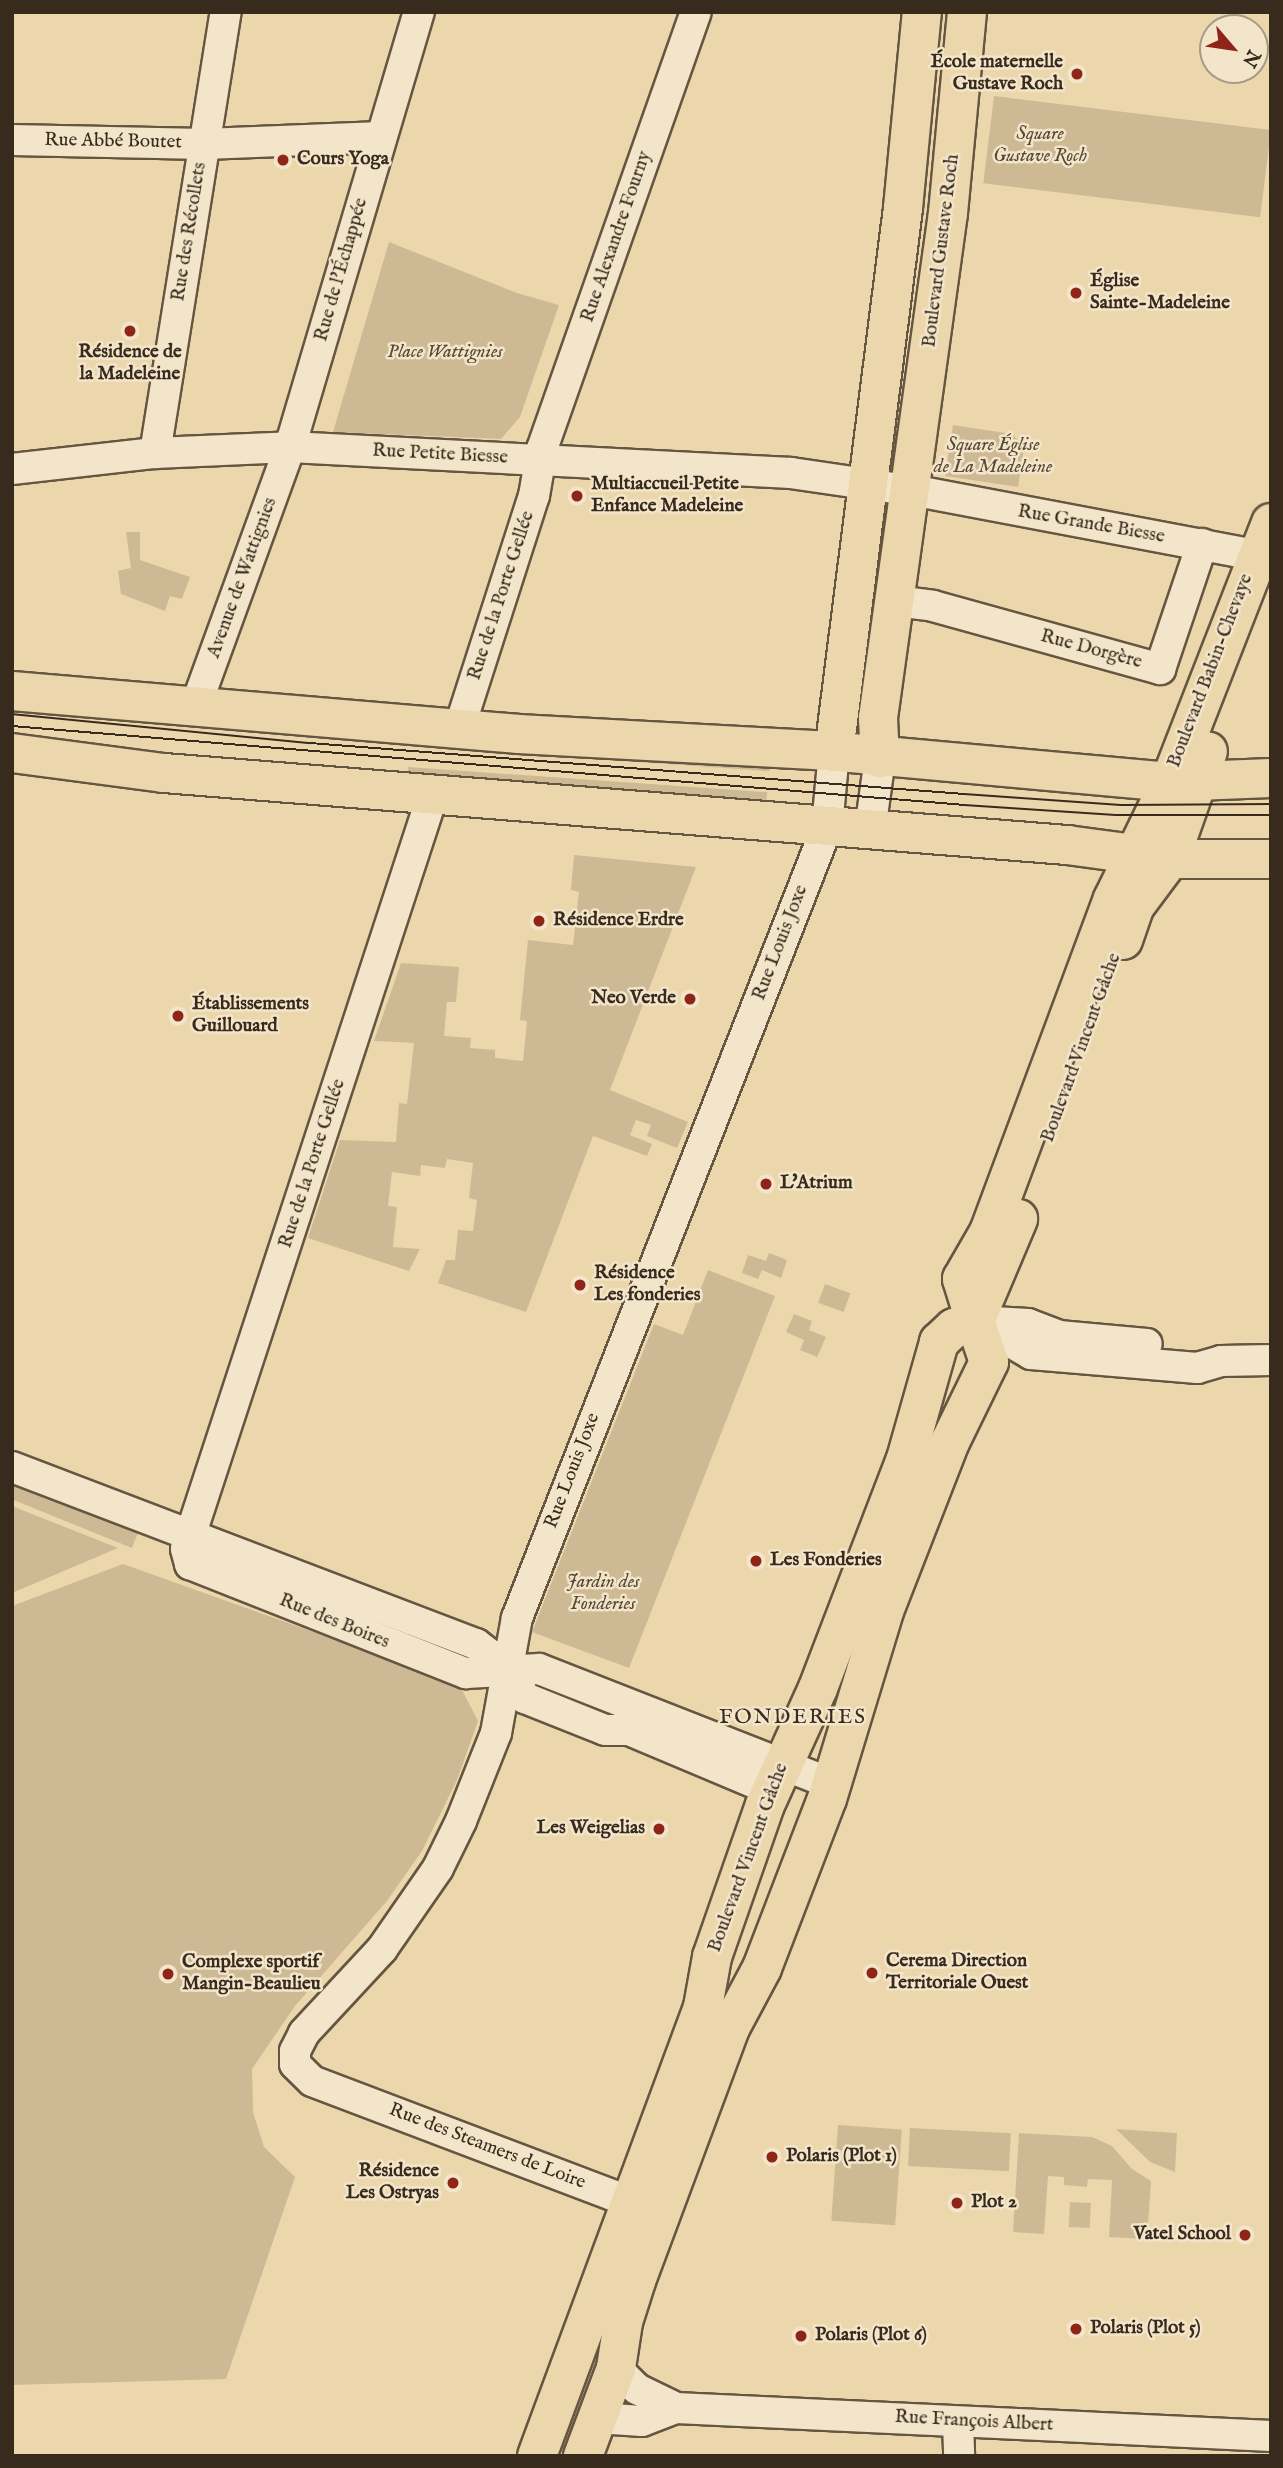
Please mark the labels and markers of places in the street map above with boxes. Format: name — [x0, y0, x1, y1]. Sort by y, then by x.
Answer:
place label: École maternelle Gustave Roch — [931, 52, 1063, 96]
marker: École maternelle Gustave Roch — [1069, 66, 1085, 82]
place label: Cours Yoga — [297, 149, 389, 171]
marker: Cours Yoga — [275, 152, 291, 168]
place label: Église Sainte-Madeleine — [1090, 271, 1230, 315]
marker: Église Sainte-Madeleine — [1068, 285, 1084, 301]
marker: Résidence de la Madeleine — [122, 323, 138, 339]
place label: Résidence de la Madeleine — [78, 342, 182, 386]
place label: Multiaccueil Petite Enfance Madeleine — [591, 474, 743, 518]
marker: Multiaccueil Petite Enfance Madeleine — [569, 488, 585, 504]
place label: Résidence Erdre — [553, 910, 684, 932]
marker: Résidence Erdre — [531, 913, 547, 929]
place label: Neo Verde — [591, 988, 676, 1010]
marker: Neo Verde — [682, 991, 698, 1007]
place label: Établissements Guillouard — [192, 994, 309, 1038]
marker: Établissements Guillouard — [170, 1008, 186, 1024]
place label: L'Atrium — [780, 1173, 853, 1195]
marker: L'Atrium — [758, 1176, 774, 1192]
place label: Résidence Les fonderies — [594, 1263, 701, 1307]
marker: Résidence Les fonderies — [572, 1277, 588, 1293]
place label: Les Fonderies — [770, 1550, 882, 1572]
marker: Les Fonderies — [748, 1553, 764, 1569]
place label: Les Weigelias — [537, 1818, 645, 1840]
marker: Les Weigelias — [651, 1821, 667, 1837]
place label: Cerema Direction Territoriale Ouest — [886, 1951, 1028, 1995]
place label: Complexe sportif Mangin-Beaulieu — [182, 1952, 321, 1996]
marker: Cerema Direction Territoriale Ouest — [864, 1965, 880, 1981]
marker: Complexe sportif Mangin-Beaulieu — [160, 1966, 176, 1982]
place label: Polaris (Plot 1) — [786, 2146, 897, 2168]
marker: Polaris (Plot 1) — [764, 2149, 780, 2165]
place label: Résidence Les Ostryas — [346, 2161, 439, 2205]
marker: Résidence Les Ostryas — [445, 2175, 461, 2191]
place label: Plot 2 — [971, 2192, 1017, 2214]
marker: Plot 2 — [949, 2195, 965, 2211]
place label: Vatel School — [1133, 2224, 1231, 2246]
marker: Vatel School — [1237, 2227, 1253, 2243]
place label: Polaris (Plot 5) — [1090, 2318, 1201, 2340]
marker: Polaris (Plot 5) — [1068, 2321, 1084, 2337]
place label: Polaris (Plot 6) — [815, 2325, 927, 2347]
marker: Polaris (Plot 6) — [793, 2328, 809, 2344]

